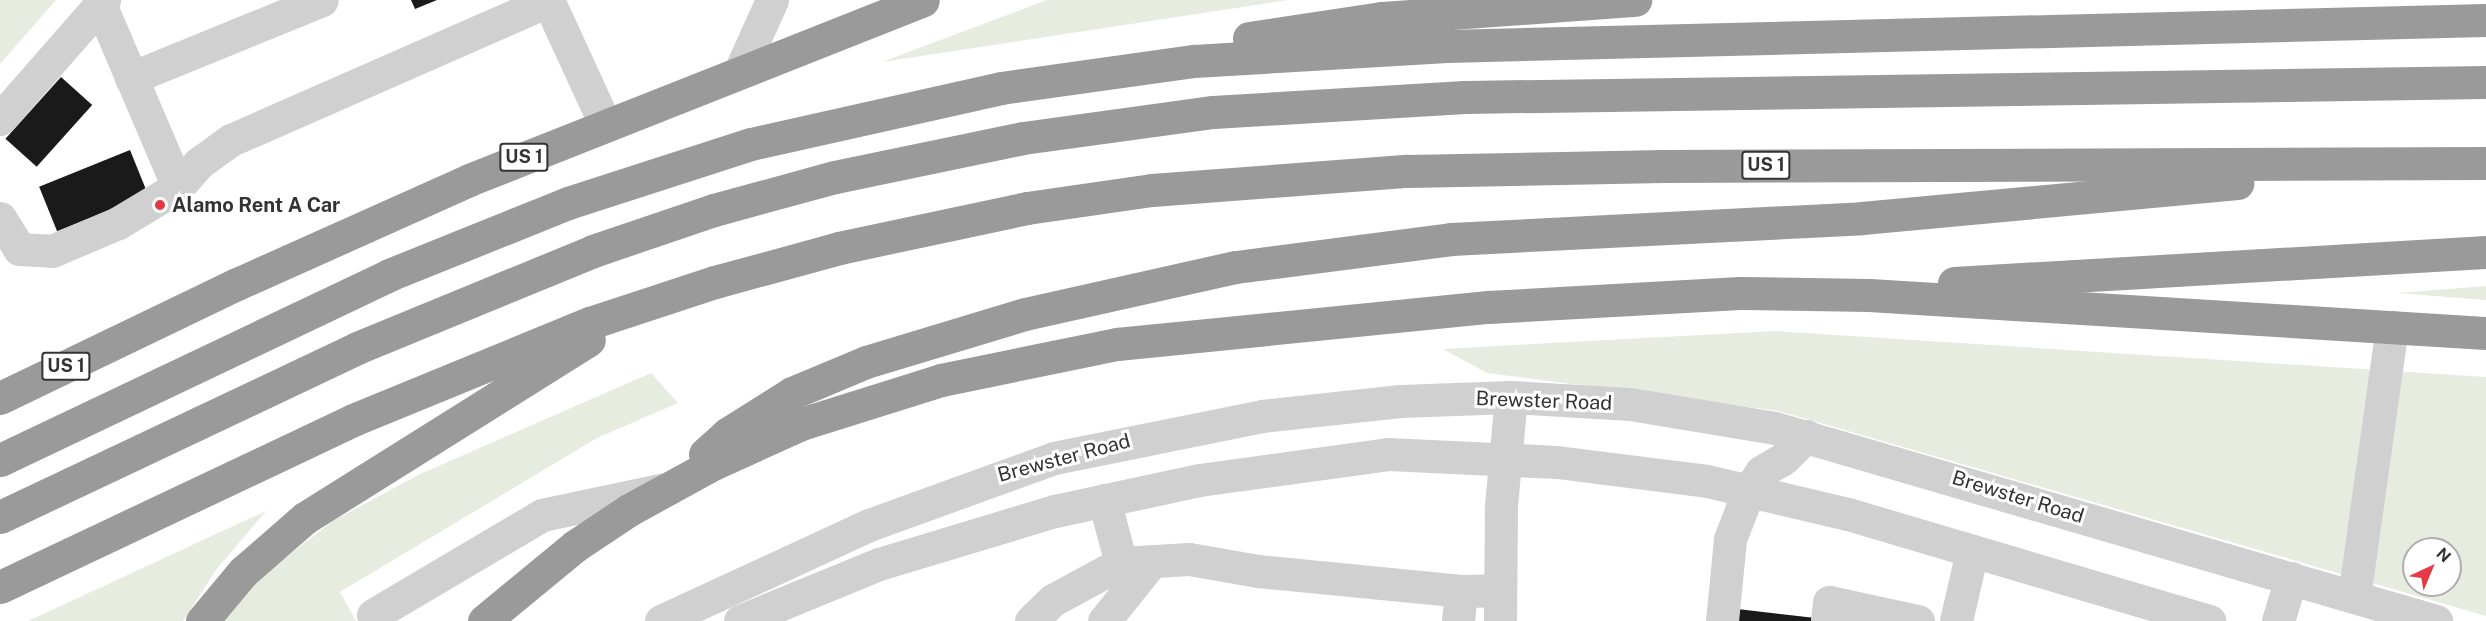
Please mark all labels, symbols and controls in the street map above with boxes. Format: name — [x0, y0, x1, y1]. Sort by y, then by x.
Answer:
road number: US 1 — [498, 142, 550, 172]
road number: US 1 — [1740, 150, 1792, 180]
place label: Alamo Rent A Car — [172, 193, 340, 217]
marker: Alamo Rent A Car — [153, 198, 167, 212]
road number: US 1 — [40, 351, 92, 381]
street label: Brewster Road — [1475, 387, 1613, 415]
street label: Brewster Road — [995, 429, 1133, 487]
street label: Brewster Road — [1949, 466, 2087, 528]
north arrow — [2402, 537, 2462, 597]
text: N — [2432, 544, 2455, 566]

